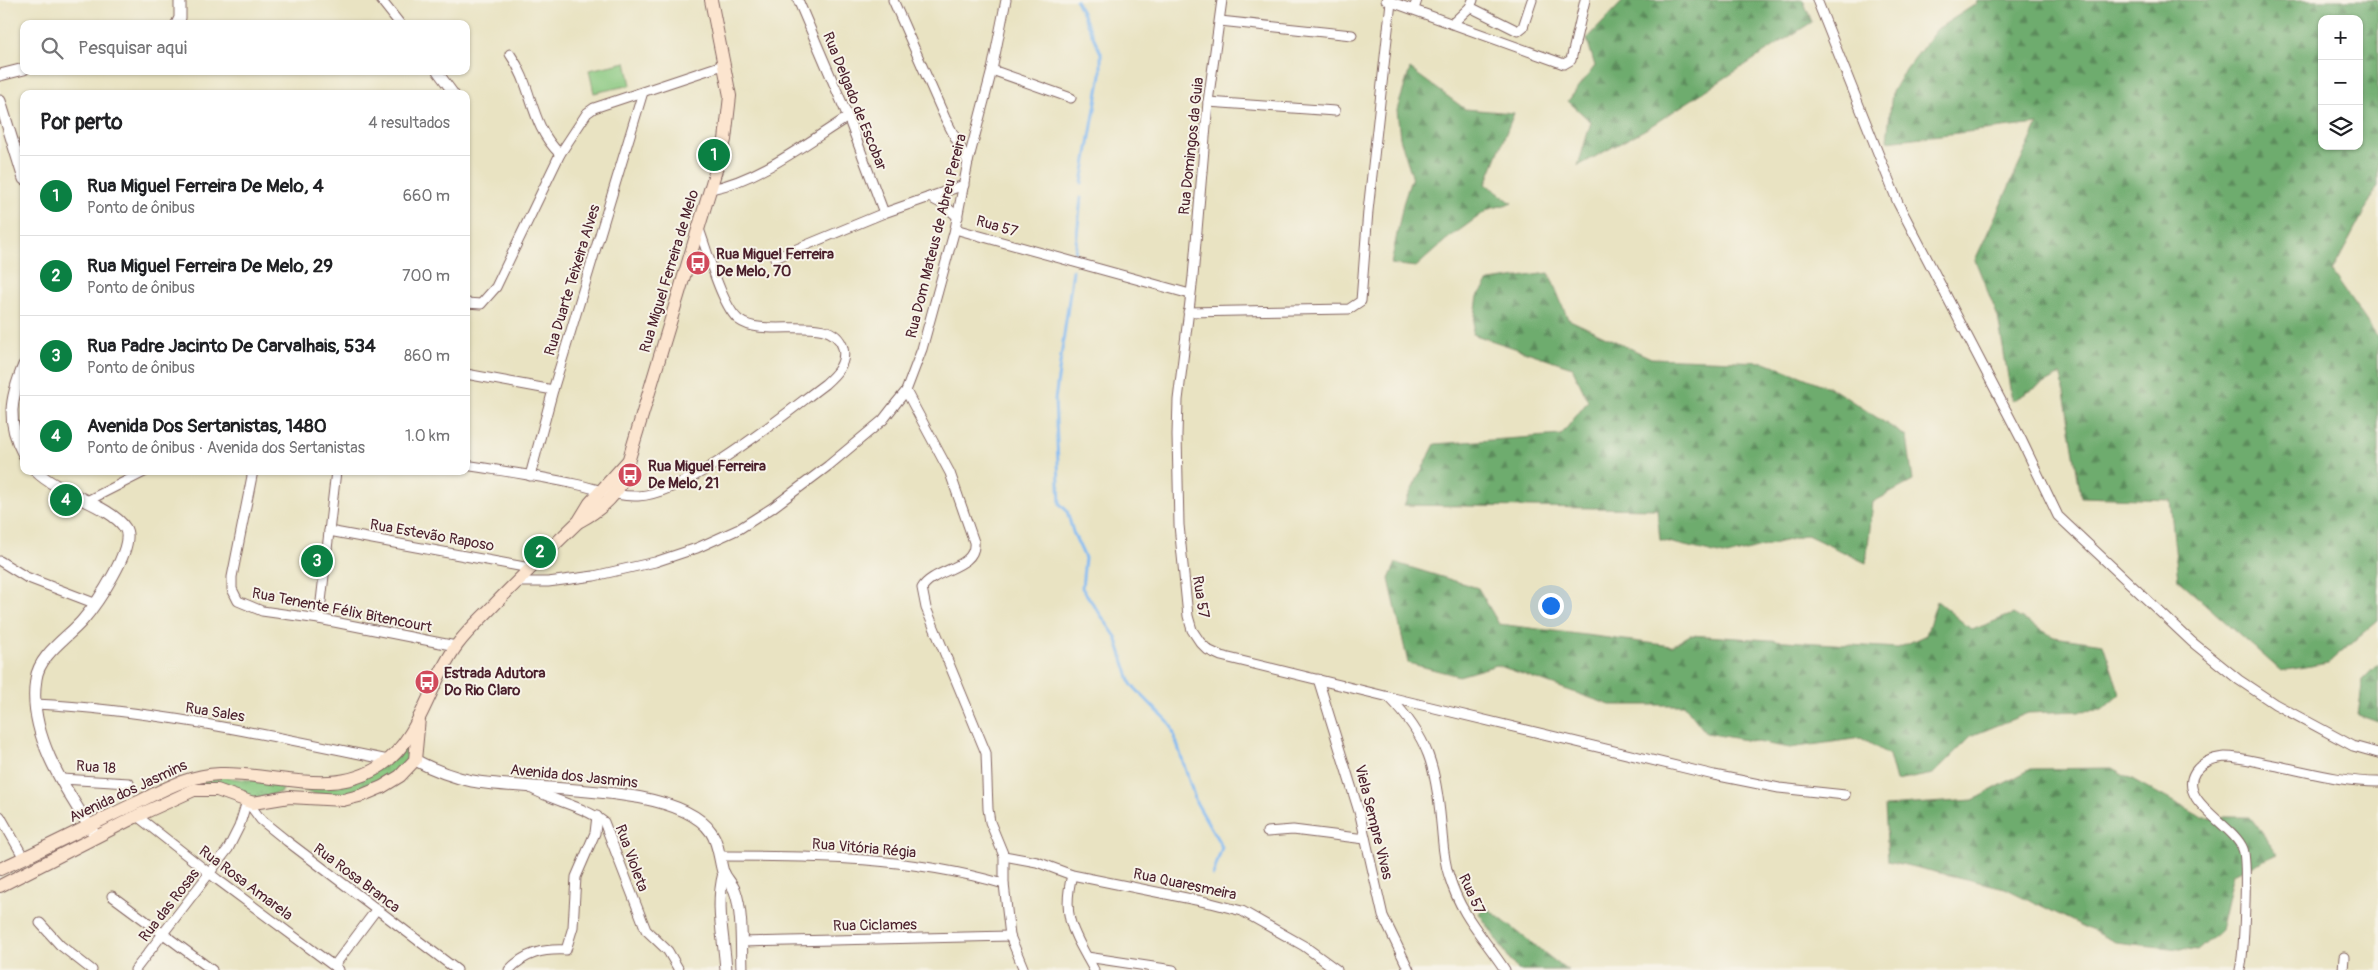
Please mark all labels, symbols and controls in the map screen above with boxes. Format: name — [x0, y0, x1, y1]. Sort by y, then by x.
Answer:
map controls — [2318, 15, 2363, 150]
button: + — [2318, 15, 2363, 60]
search box — [20, 20, 470, 75]
street label: Rua Delgado de Escobar — [818, 29, 891, 174]
icon: search — [38, 34, 66, 62]
text: Pesquisar aqui — [78, 36, 187, 60]
button: − — [2318, 60, 2363, 105]
street label: Rua Domingos da Guia — [1175, 76, 1208, 216]
button: layers — [2318, 105, 2363, 150]
text: Por perto — [40, 109, 122, 136]
text: 4 resultados — [368, 113, 450, 133]
street label: Rua Dom Mateus de Abreu Pereira — [902, 132, 971, 340]
pin: 1 — [698, 136, 730, 174]
text: Rua Miguel Ferreira De Melo, 4 — [87, 174, 324, 198]
text: 1 — [53, 186, 59, 206]
text: 660 m — [403, 186, 450, 206]
street label: Rua Miguel Ferreira de Melo — [636, 187, 703, 355]
text: Ponto de ônibus — [87, 198, 195, 218]
street label: Rua Duarte Teixeira Alves — [540, 202, 605, 358]
street label: Rua 57 — [974, 211, 1020, 241]
place label: Rua Miguel Ferreira De Melo, 70 — [716, 245, 834, 281]
bus stop icon: Rua Miguel Ferreira De Melo, 70 — [685, 250, 711, 276]
text: Rua Miguel Ferreira De Melo, 29 — [87, 254, 333, 278]
text: 2 — [52, 266, 60, 286]
text: 700 m — [402, 266, 450, 286]
text: Ponto de ônibus — [87, 278, 195, 298]
text: Rua Padre Jacinto De Carvalhais, 534 — [87, 334, 376, 358]
text: 3 — [52, 346, 60, 366]
text: 860 m — [404, 346, 450, 366]
text: Ponto de ônibus — [87, 358, 195, 378]
text: Avenida Dos Sertanistas, 1480 — [87, 414, 327, 438]
text: 4 — [51, 426, 61, 446]
text: 1.0 km — [405, 426, 450, 446]
text: Ponto de ônibus · Avenida dos Sertanistas — [87, 438, 365, 458]
place label: Rua Miguel Ferreira De Melo, 21 — [648, 457, 766, 493]
bus stop icon: Rua Miguel Ferreira De Melo, 21 — [617, 462, 643, 488]
pin: 4 — [50, 481, 82, 519]
street label: Rua Estevão Raposo — [368, 515, 495, 556]
pin: 2 — [524, 533, 556, 571]
pin: 3 — [301, 542, 333, 580]
street label: Rua 57 — [1188, 575, 1213, 620]
street label: Rua Tenente Félix Bitencourt — [250, 584, 434, 637]
your location — [1538, 593, 1564, 619]
place label: Estrada Adutora Do Rio Claro — [444, 664, 546, 700]
bus stop icon: Estrada Adutora Do Rio Claro — [414, 669, 440, 695]
street label: Rua Sales — [184, 698, 246, 727]
street label: Avenida dos Jasmins — [66, 756, 191, 827]
street label: Rua 18 — [75, 757, 117, 778]
street label: Avenida dos Jasmins — [509, 760, 639, 793]
street label: Viela Sempre Vivas — [1350, 763, 1397, 882]
street label: Rua Violeta — [611, 822, 652, 894]
street label: Rua Vitória Régia — [811, 834, 917, 863]
street label: Rua Rosa Branca — [310, 840, 404, 917]
street label: Rua Rosa Amarela — [195, 842, 296, 925]
street label: Rua Quaresmeira — [1132, 864, 1238, 905]
street label: Rua das Rosas — [135, 865, 204, 946]
street label: Rua 57 — [1454, 871, 1489, 918]
street label: Rua Ciclames — [833, 915, 917, 936]

